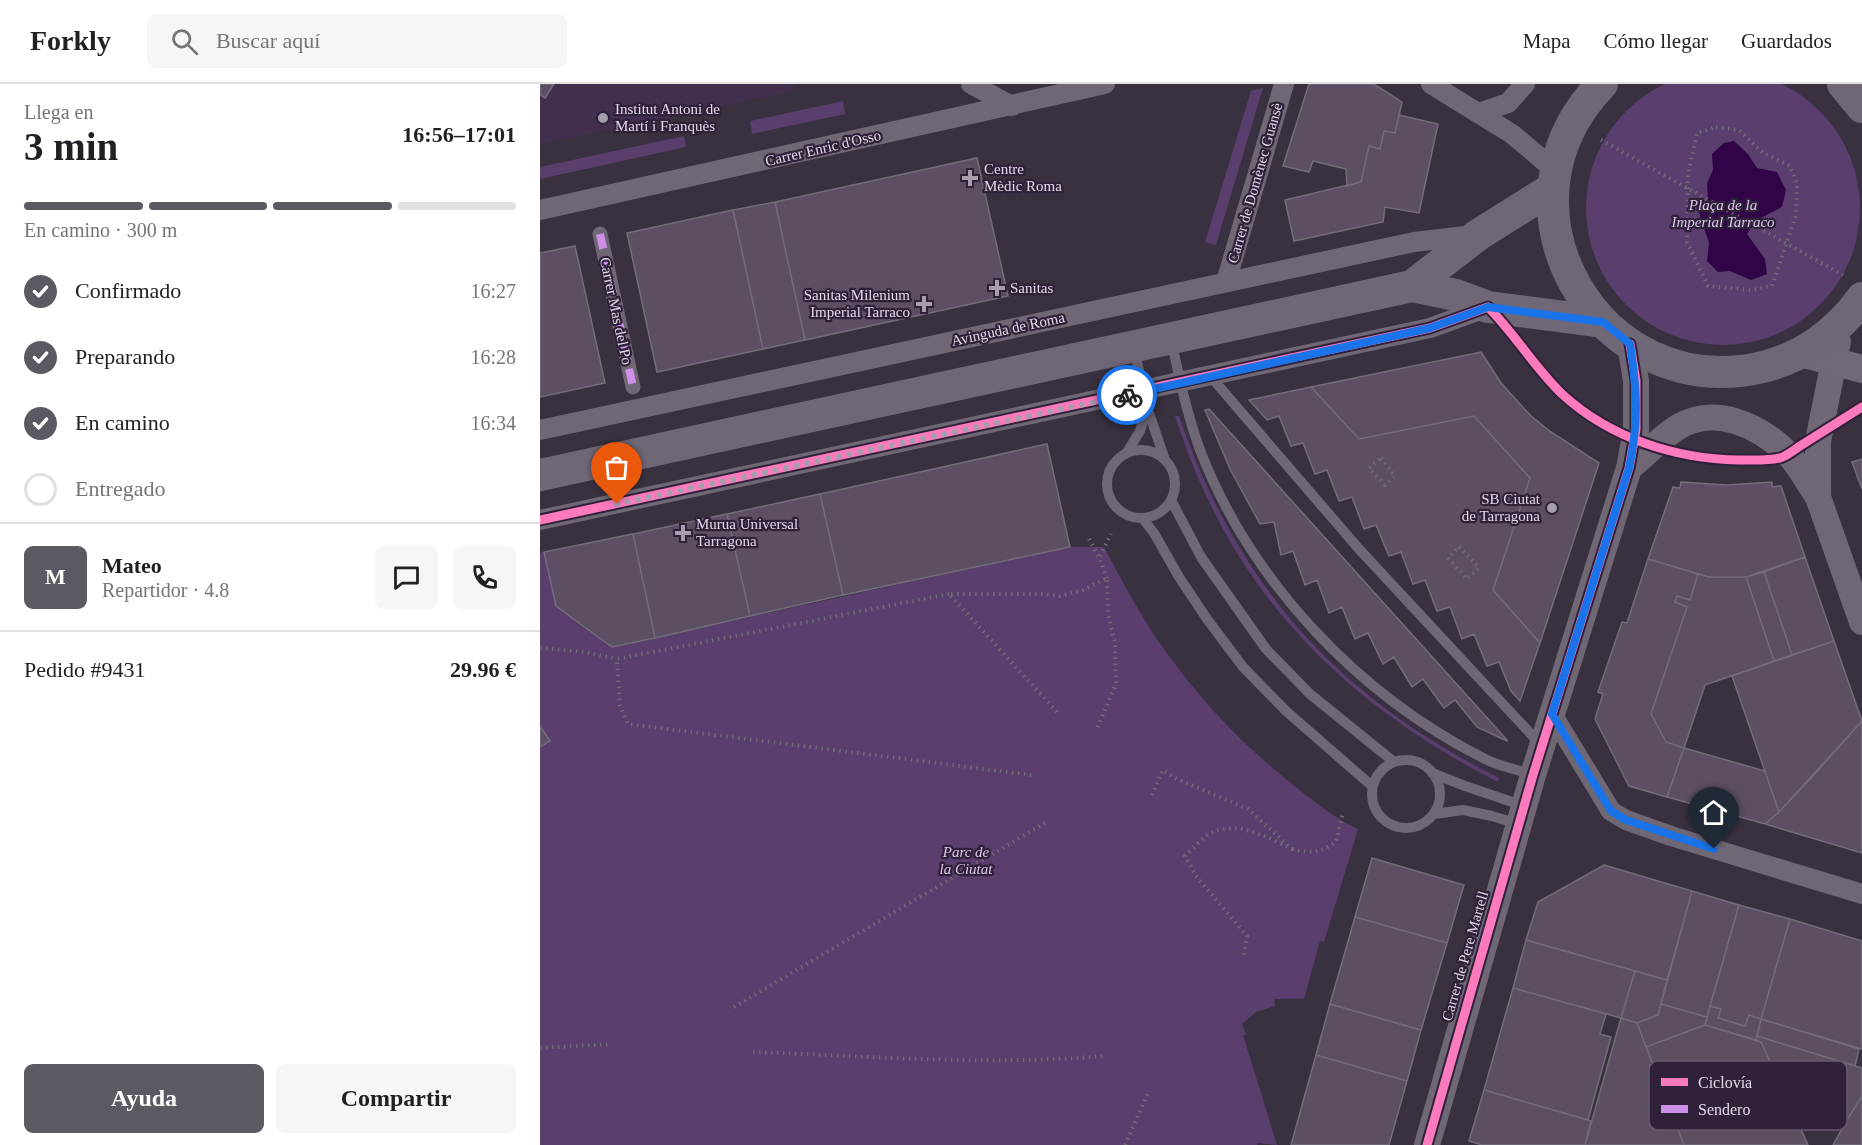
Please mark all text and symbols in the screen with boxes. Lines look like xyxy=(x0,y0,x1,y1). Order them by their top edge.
search box xyxy=(147,14,567,68)
text: Forkly xyxy=(30,25,111,56)
icon: search xyxy=(168,25,201,58)
text: Buscar aquí xyxy=(216,28,320,53)
text: Mapa xyxy=(1523,29,1571,53)
text: Cómo llegar xyxy=(1604,29,1708,53)
text: Guardados xyxy=(1741,29,1832,53)
text: Llega en xyxy=(24,101,93,123)
place label: Institut Antoni de Martí i Franquès xyxy=(615,101,720,134)
street label: Carrer de Domènec Guansè xyxy=(1224,101,1286,265)
marker: Institut Antoni de Martí i Franquès xyxy=(596,111,610,125)
text: 16:56–17:01 xyxy=(402,122,516,147)
text: 3 min xyxy=(24,125,118,168)
street label: Carrer Enric d'Osso xyxy=(763,127,883,169)
place label: Centre Mèdic Roma xyxy=(984,161,1062,194)
marker: Centre Mèdic Roma xyxy=(961,169,979,187)
park label: Plaça de la Imperial Tarraco xyxy=(1670,197,1775,230)
text: En camino · 300 m xyxy=(24,219,177,241)
street label: Carrer Mas del Po xyxy=(597,256,635,366)
icon: check xyxy=(24,275,57,308)
text: Confirmado xyxy=(75,278,181,303)
marker: Sanitas xyxy=(988,279,1006,297)
text: 16:27 xyxy=(470,280,516,302)
place label: Sanitas xyxy=(1010,280,1053,296)
place label: Sanitas Milenium Imperial Tarraco xyxy=(804,287,910,320)
marker: Sanitas Milenium Imperial Tarraco xyxy=(915,295,933,313)
street label: Avinguda de Roma xyxy=(950,309,1066,349)
icon: check xyxy=(24,341,57,374)
text: Preparando xyxy=(75,344,175,369)
text: 16:28 xyxy=(470,346,516,368)
courier xyxy=(1097,365,1157,425)
icon: bike xyxy=(1111,379,1144,412)
icon: check xyxy=(24,407,57,440)
text: En camino xyxy=(75,410,170,435)
text: 16:34 xyxy=(470,412,516,434)
pin xyxy=(591,442,642,504)
icon: bag xyxy=(600,451,633,484)
text: Entregado xyxy=(75,476,165,501)
place label: SB Ciutat de Tarragona xyxy=(1462,491,1541,524)
marker: SB Ciutat de Tarragona xyxy=(1545,501,1559,515)
place label: Murua Universal Tarragona xyxy=(696,516,798,549)
marker: Murua Universal Tarragona xyxy=(674,524,692,542)
button: chat xyxy=(375,546,438,609)
button: phone xyxy=(453,546,516,609)
text: Mateo xyxy=(102,553,162,578)
text: M xyxy=(45,564,66,589)
text: Repartidor · 4.8 xyxy=(102,579,229,601)
text: Pedido #9431 xyxy=(24,657,146,682)
text: 29.96 € xyxy=(450,657,516,682)
pin xyxy=(1688,787,1739,849)
icon: home xyxy=(1697,796,1730,829)
park label: Parc de la Ciutat xyxy=(940,844,993,877)
street label: Carrer de Pere Martell xyxy=(1439,889,1491,1023)
legend xyxy=(1649,1061,1847,1130)
button: Ayuda xyxy=(24,1064,264,1133)
button: Compartir xyxy=(276,1064,516,1133)
text: Ciclovía xyxy=(1698,1074,1752,1091)
text: Sendero xyxy=(1698,1101,1750,1118)

